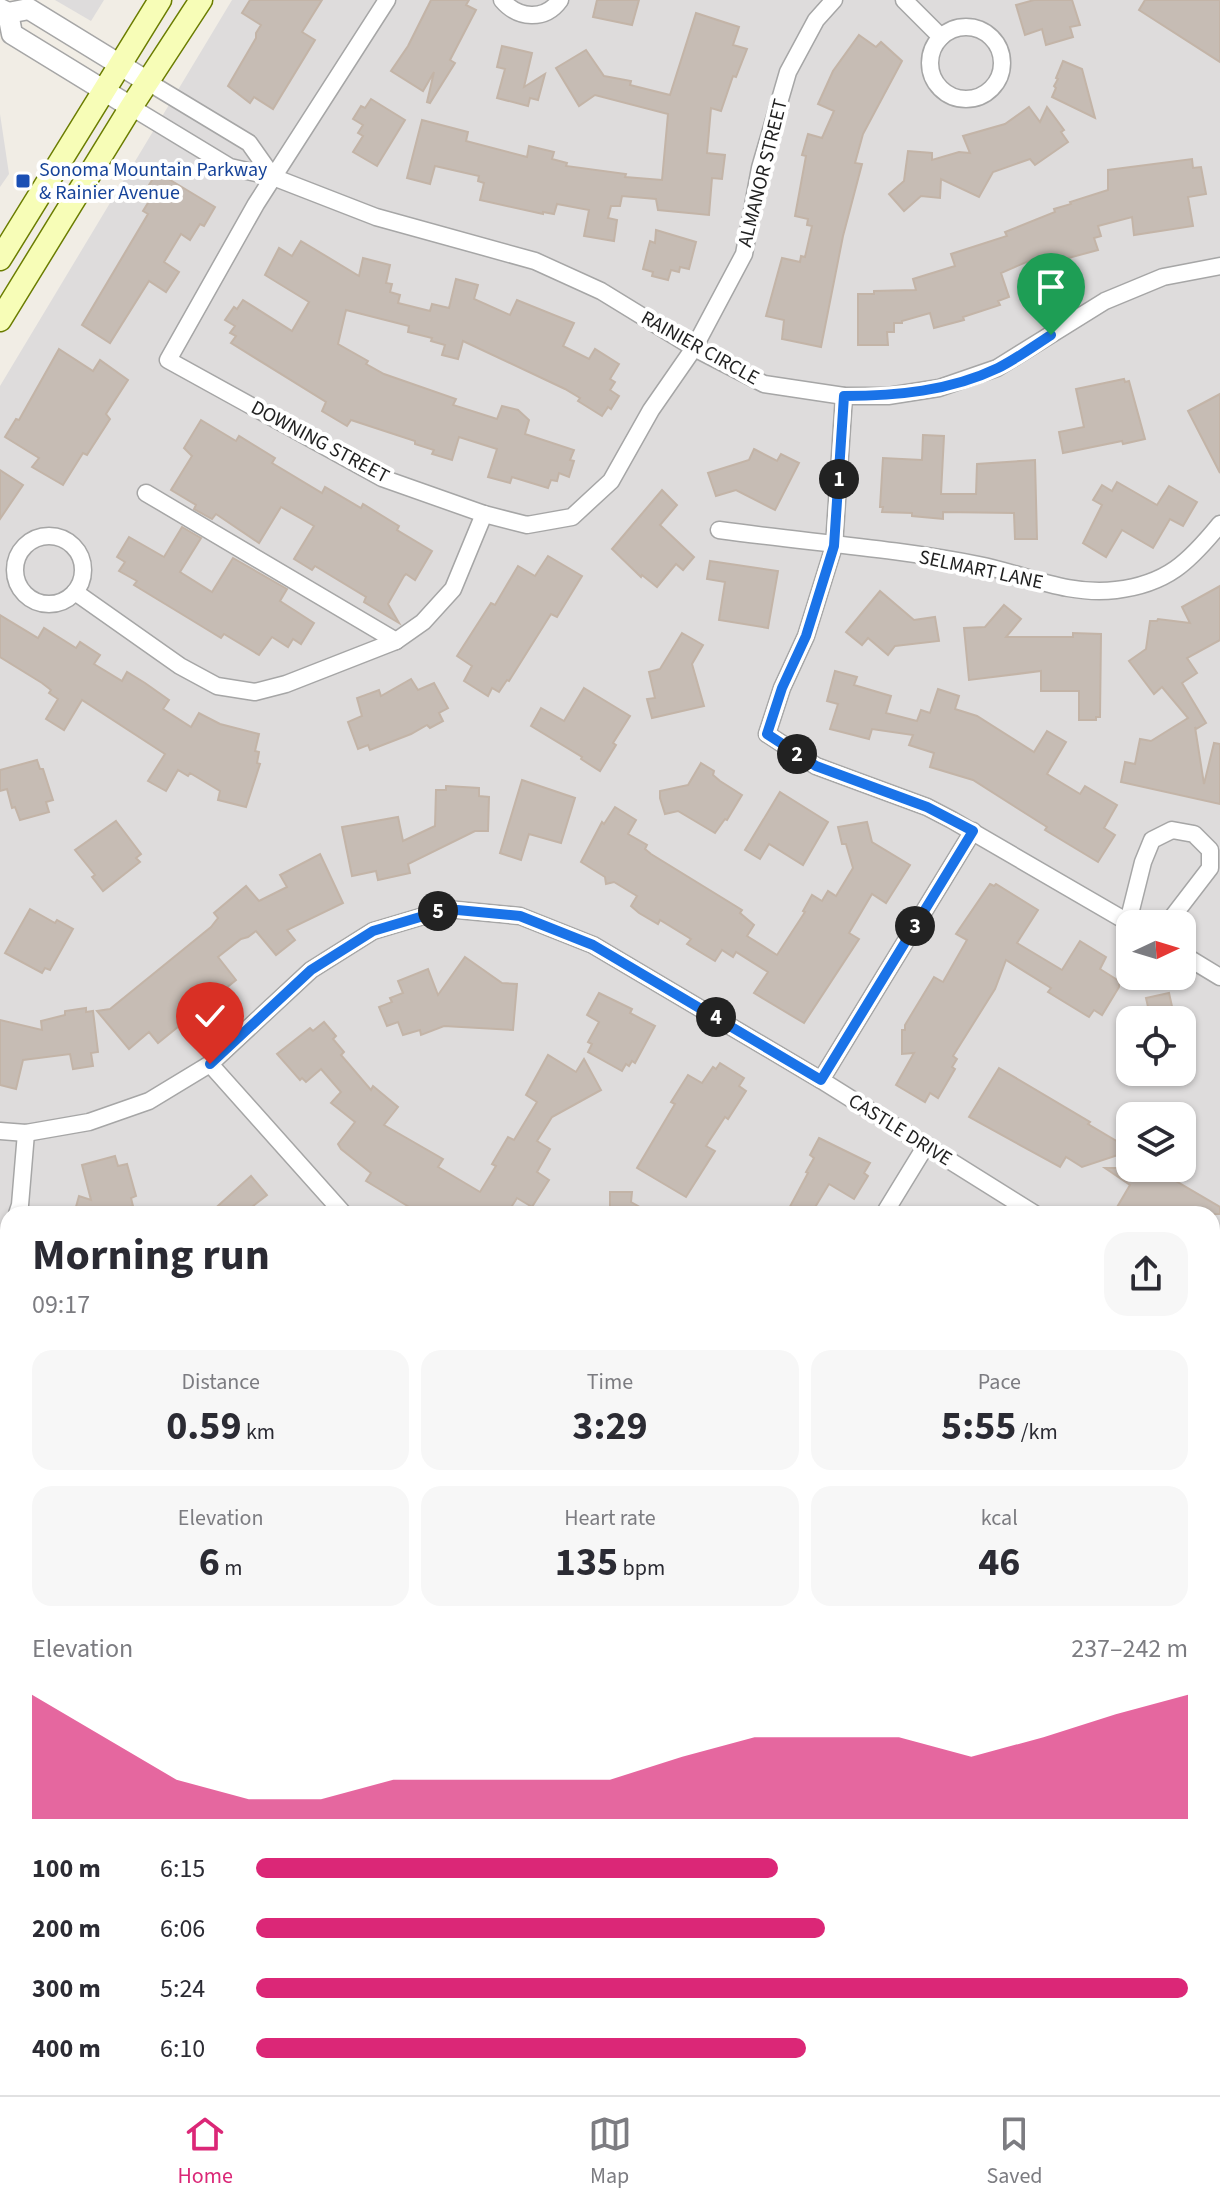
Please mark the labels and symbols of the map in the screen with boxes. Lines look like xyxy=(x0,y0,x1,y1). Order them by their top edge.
street label: ALMANOR STREET xyxy=(731,96,795,250)
place label: Sonoma Mountain Parkway & Rainier Avenue xyxy=(39,156,268,207)
marker: Sonoma Mountain Parkway & Rainier Avenue xyxy=(14,172,32,190)
pin xyxy=(1017,253,1085,335)
street label: RAINIER CIRCLE xyxy=(636,304,764,392)
street label: DOWNING STREET xyxy=(246,394,394,490)
pin: 1 xyxy=(819,459,859,499)
street label: SELMART LANE xyxy=(916,543,1046,597)
pin: 2 xyxy=(777,734,817,774)
pin: 5 xyxy=(418,891,458,931)
pin: 3 xyxy=(895,906,935,946)
north arrow xyxy=(1116,910,1196,990)
pin xyxy=(176,982,244,1064)
pin: 4 xyxy=(696,997,736,1037)
street label: CASTLE DRIVE xyxy=(843,1087,957,1173)

